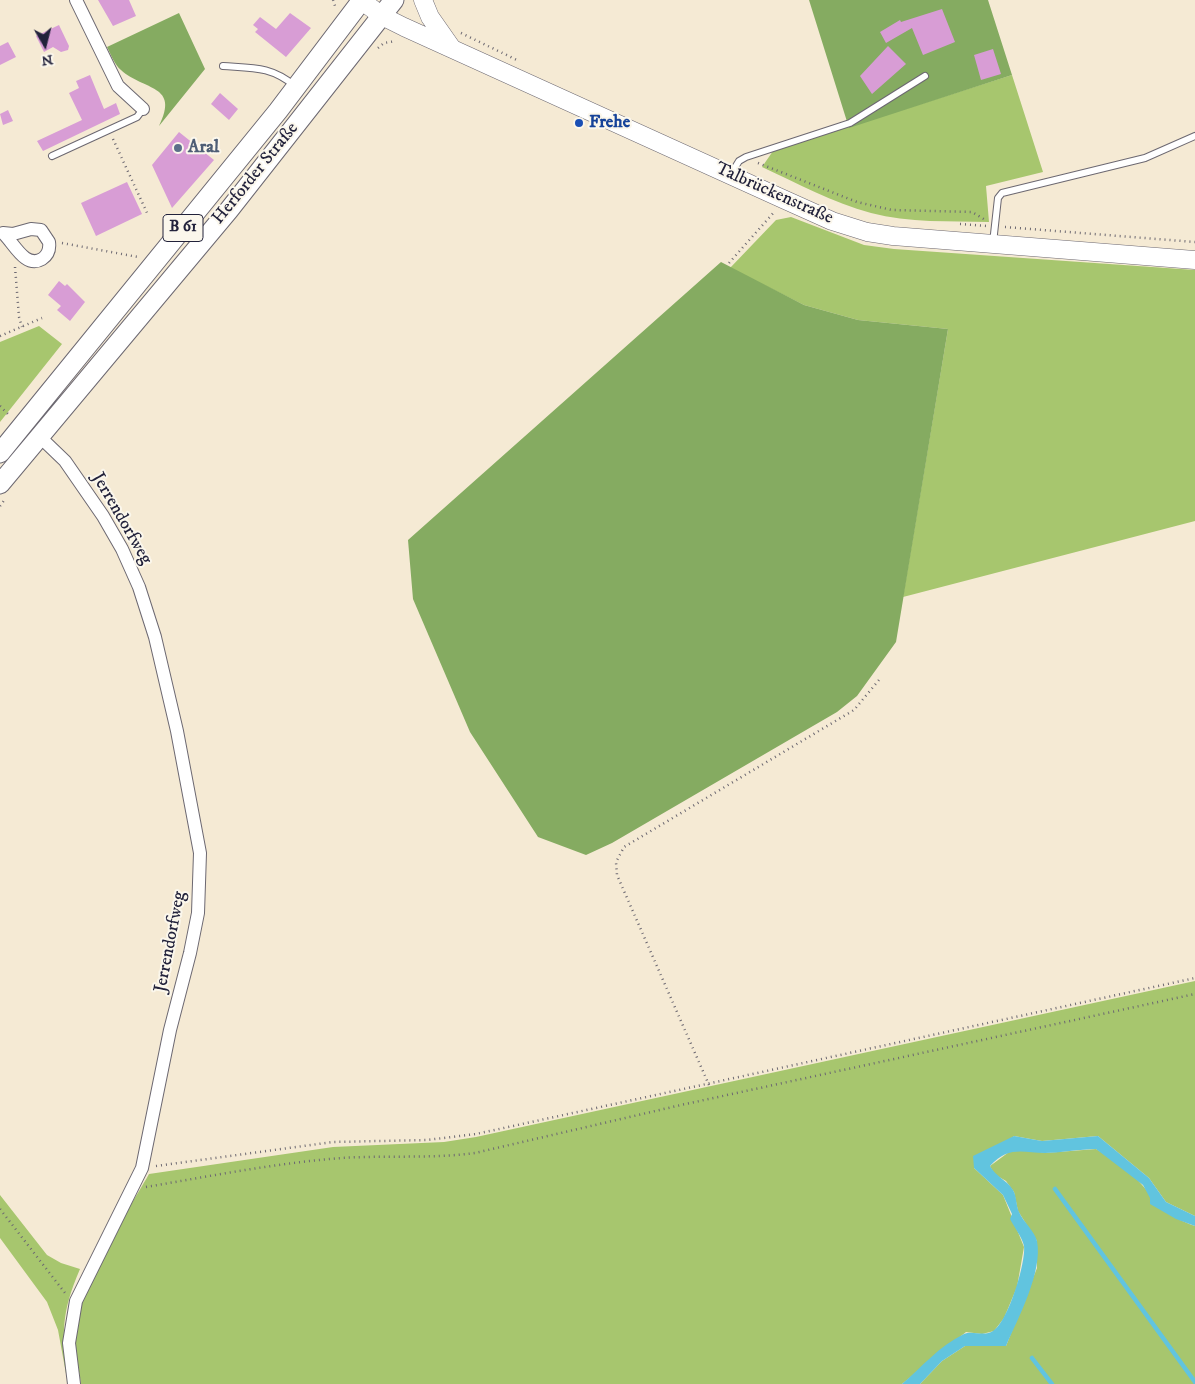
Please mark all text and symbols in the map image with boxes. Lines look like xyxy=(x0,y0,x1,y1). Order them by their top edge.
north arrow xyxy=(20,20,70,70)
text: N xyxy=(40,50,54,70)
place label: Frehe xyxy=(589,112,630,134)
marker: Frehe xyxy=(573,117,585,129)
street label: Herforder Straße xyxy=(208,119,304,229)
place label: Aral xyxy=(188,137,219,159)
marker: Aral xyxy=(172,142,184,154)
street label: Talbrückenstraße xyxy=(712,158,836,230)
road number: B 61 xyxy=(163,214,203,242)
street label: Jerrendorfweg xyxy=(86,469,156,569)
street label: Jerrendorfweg xyxy=(151,890,191,994)

